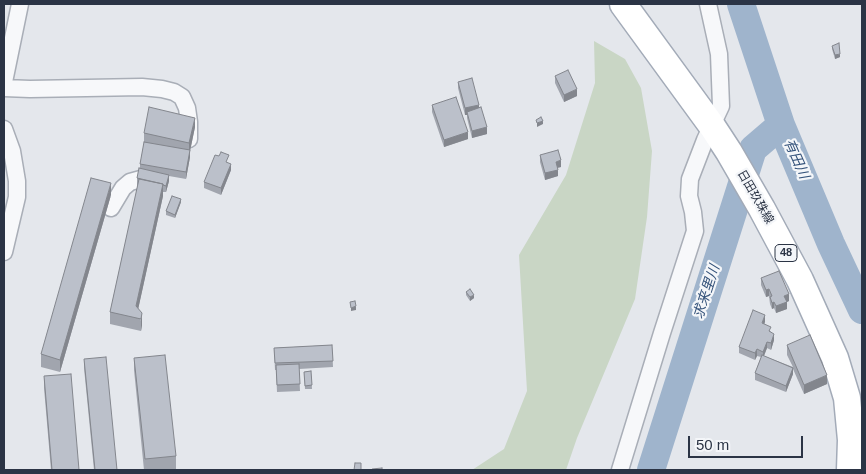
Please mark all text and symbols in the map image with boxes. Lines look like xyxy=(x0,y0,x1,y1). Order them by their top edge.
water label: 有田川 xyxy=(780,136,812,182)
street label: 日田玖珠線 xyxy=(734,167,776,227)
road number: 48 xyxy=(775,244,797,262)
water label: 求来里川 xyxy=(690,263,724,321)
scale bar xyxy=(691,426,806,458)
text: 50 m xyxy=(696,436,729,453)

